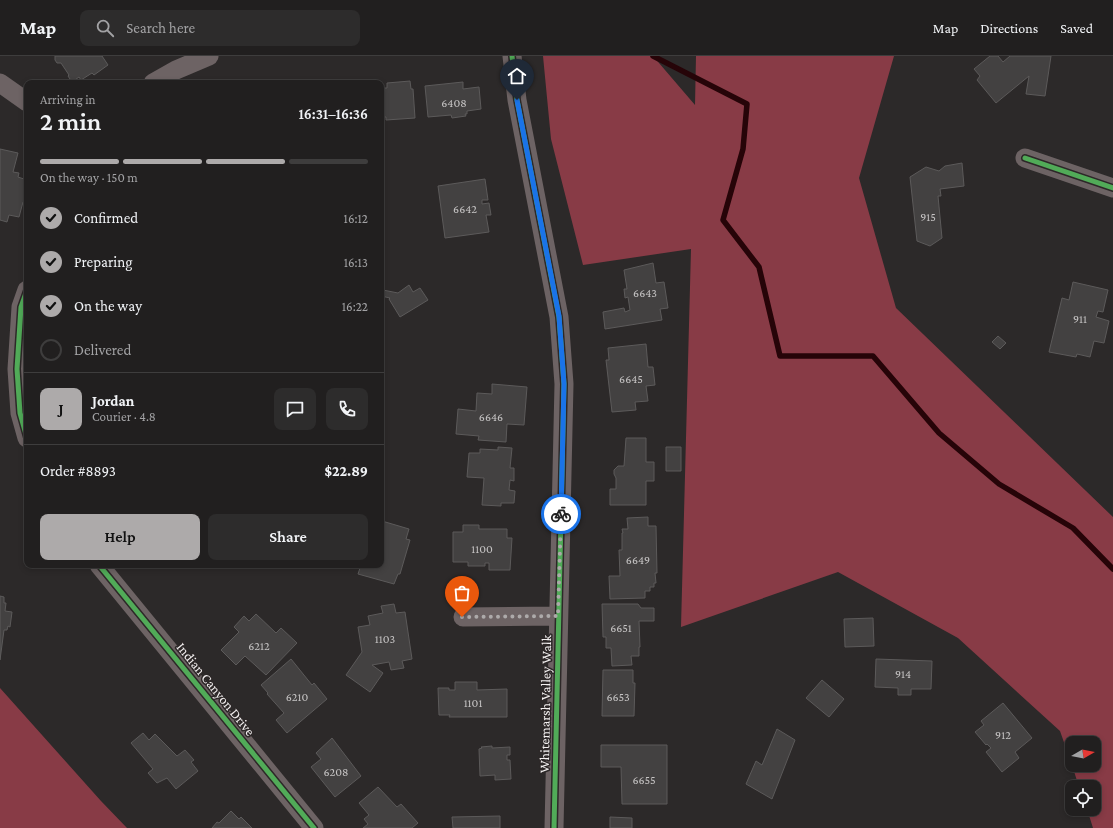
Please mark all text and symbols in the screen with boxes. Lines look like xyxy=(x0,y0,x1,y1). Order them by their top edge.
search box xyxy=(80,10,360,46)
text: Map xyxy=(20,17,56,38)
icon: search xyxy=(94,17,116,39)
text: Search here xyxy=(126,20,195,36)
text: Map xyxy=(933,20,958,36)
text: Directions xyxy=(980,20,1038,36)
text: Saved xyxy=(1060,20,1093,36)
pin xyxy=(500,59,534,100)
icon: home xyxy=(506,65,528,87)
text: Arriving in xyxy=(40,92,96,107)
house number: 6408 xyxy=(441,96,467,110)
text: 16:31–16:36 xyxy=(298,106,368,122)
text: 2 min xyxy=(40,107,101,136)
text: On the way · 150 m xyxy=(40,170,138,185)
house number: 6642 xyxy=(453,202,477,216)
icon: check xyxy=(40,207,62,229)
text: Confirmed xyxy=(74,210,138,226)
house number: 915 xyxy=(920,210,936,224)
text: 16:12 xyxy=(344,211,368,226)
icon: check xyxy=(40,251,62,273)
text: Preparing xyxy=(74,254,133,270)
text: 16:13 xyxy=(344,255,368,270)
house number: 6643 xyxy=(633,286,657,300)
icon: check xyxy=(40,295,62,317)
text: On the way xyxy=(74,298,142,314)
text: 16:22 xyxy=(342,299,368,314)
house number: 911 xyxy=(1073,312,1087,326)
text: Delivered xyxy=(74,342,131,358)
house number: 6645 xyxy=(619,372,643,386)
button: chat xyxy=(274,388,316,430)
button: phone xyxy=(326,388,368,430)
text: Jordan xyxy=(92,393,134,409)
text: J xyxy=(58,401,64,417)
text: Courier · 4.8 xyxy=(92,409,156,424)
house number: 6646 xyxy=(479,410,503,424)
text: Order #8893 xyxy=(40,463,116,479)
text: $22.89 xyxy=(324,463,368,479)
courier xyxy=(541,494,581,534)
icon: bike xyxy=(550,503,572,525)
button: Help xyxy=(40,514,200,560)
button: Share xyxy=(208,514,368,560)
house number: 1100 xyxy=(471,542,493,556)
house number: 6649 xyxy=(626,553,650,567)
pin xyxy=(445,576,479,617)
icon: bag xyxy=(451,582,473,604)
house number: 6651 xyxy=(610,621,632,635)
house number: 1103 xyxy=(375,632,395,646)
street label: Whitemarsh Valley Walk xyxy=(536,634,554,773)
street label: Indian Canyon Drive xyxy=(173,639,259,739)
house number: 6212 xyxy=(248,639,270,653)
house number: 914 xyxy=(895,667,911,681)
house number: 6210 xyxy=(286,690,308,704)
house number: 6653 xyxy=(606,690,630,704)
house number: 1101 xyxy=(464,696,482,710)
house number: 912 xyxy=(995,728,1011,742)
north arrow xyxy=(1065,736,1101,772)
map controls xyxy=(1065,736,1101,816)
house number: 6208 xyxy=(324,765,348,779)
house number: 6655 xyxy=(632,773,656,787)
button: locate xyxy=(1065,780,1101,816)

